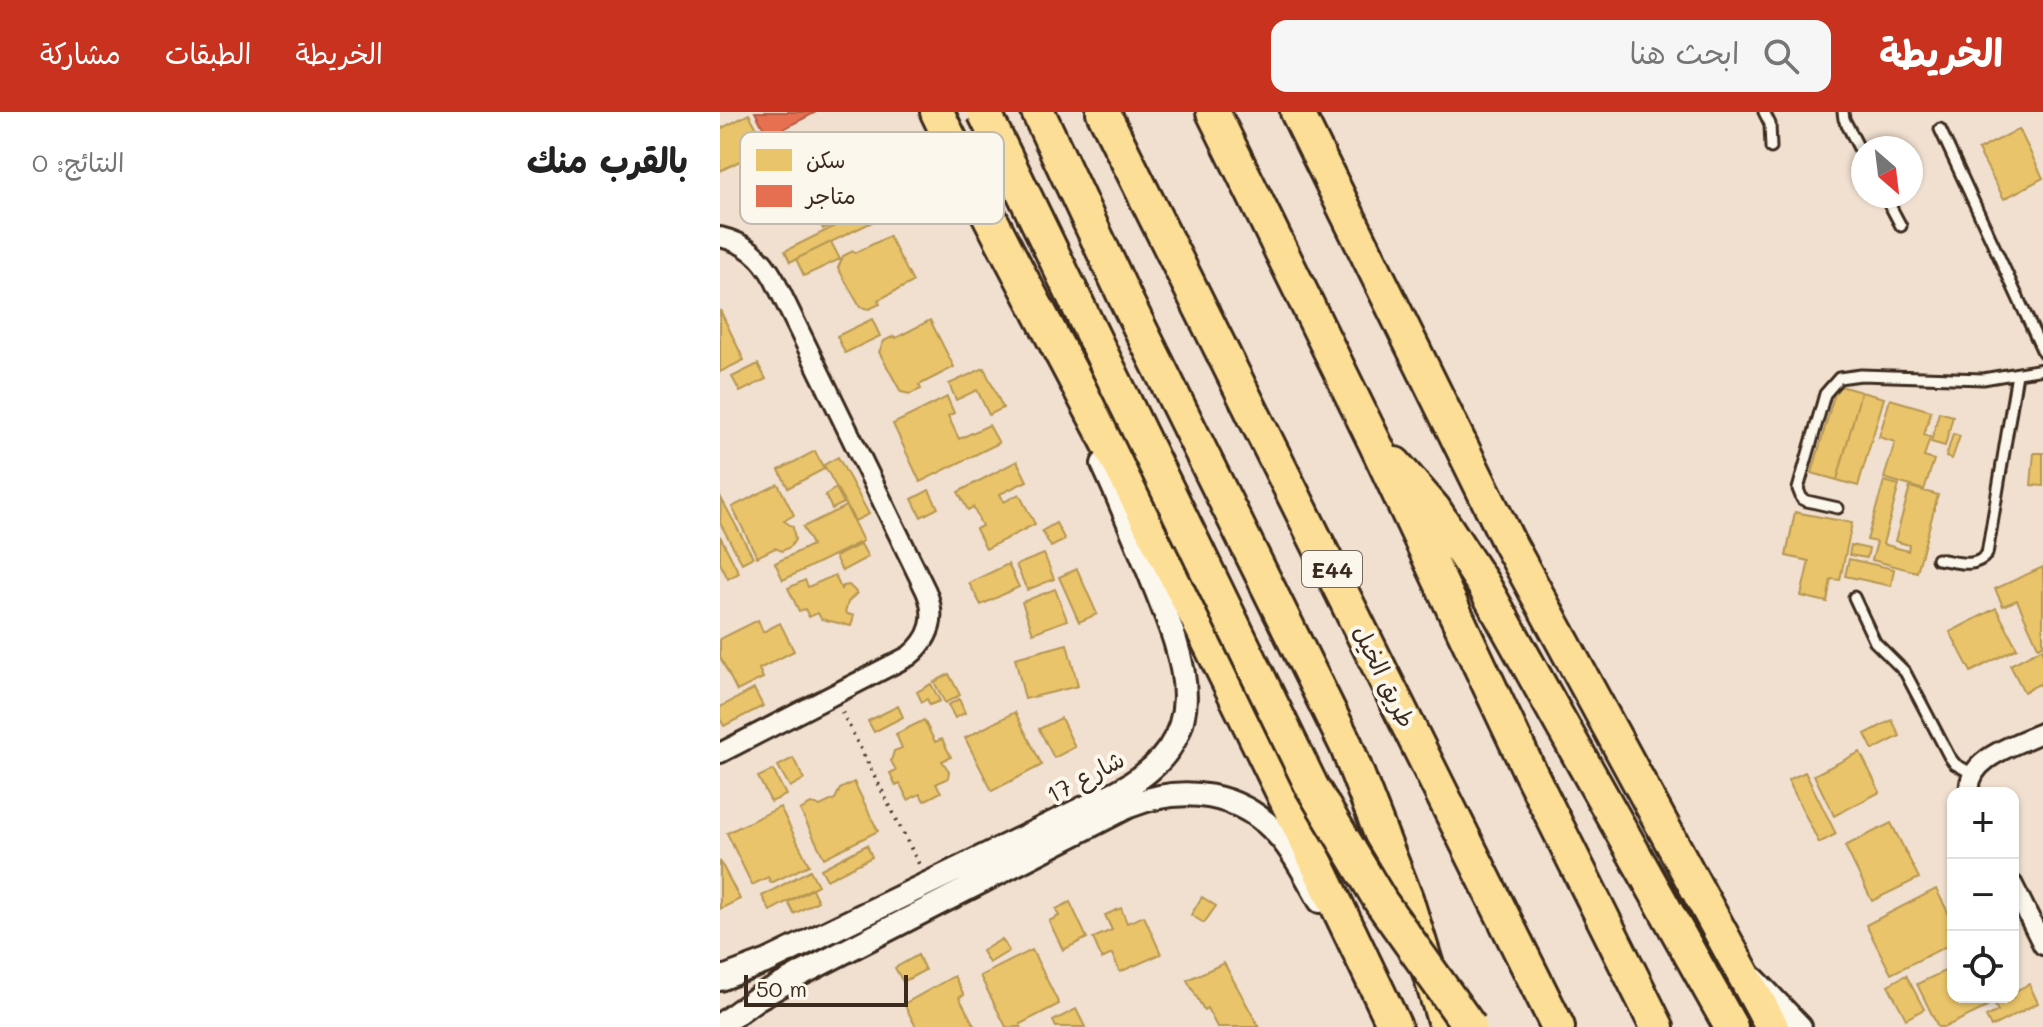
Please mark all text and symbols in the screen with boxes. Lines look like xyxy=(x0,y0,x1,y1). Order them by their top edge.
search box xyxy=(1271,20,1831,92)
text: الخريطة xyxy=(1879,27,2003,77)
text: ابحث هنا xyxy=(1629,32,1739,72)
icon: search xyxy=(1759,34,1803,78)
text: مشاركة xyxy=(40,35,121,71)
text: الطبقات xyxy=(165,35,251,71)
text: الخريطة xyxy=(295,35,383,71)
legend xyxy=(740,132,1004,224)
north arrow xyxy=(1851,136,1923,208)
text: بالقرب منك xyxy=(527,137,688,182)
text: النتائج: 0 xyxy=(32,145,124,179)
text: سكن xyxy=(806,145,846,174)
text: متاجر xyxy=(804,181,856,210)
road number: E44 xyxy=(1302,551,1362,587)
street label: طريق الخيل xyxy=(1347,620,1423,732)
street label: 17 شارع xyxy=(1041,743,1131,812)
map controls xyxy=(1947,787,2019,1003)
button: + xyxy=(1947,787,2019,859)
button: − xyxy=(1947,859,2019,931)
button: locate xyxy=(1947,931,2019,1003)
scale bar xyxy=(744,971,908,1007)
text: 50 m xyxy=(756,974,807,1003)

